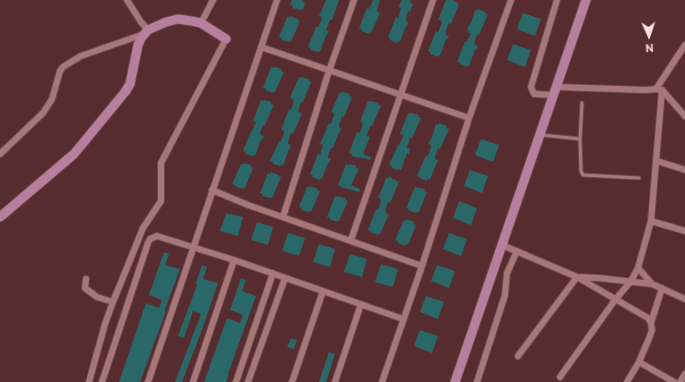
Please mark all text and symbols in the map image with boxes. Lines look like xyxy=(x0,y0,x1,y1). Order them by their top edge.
north arrow xyxy=(629,16,669,56)
text: N xyxy=(645,42,654,54)

